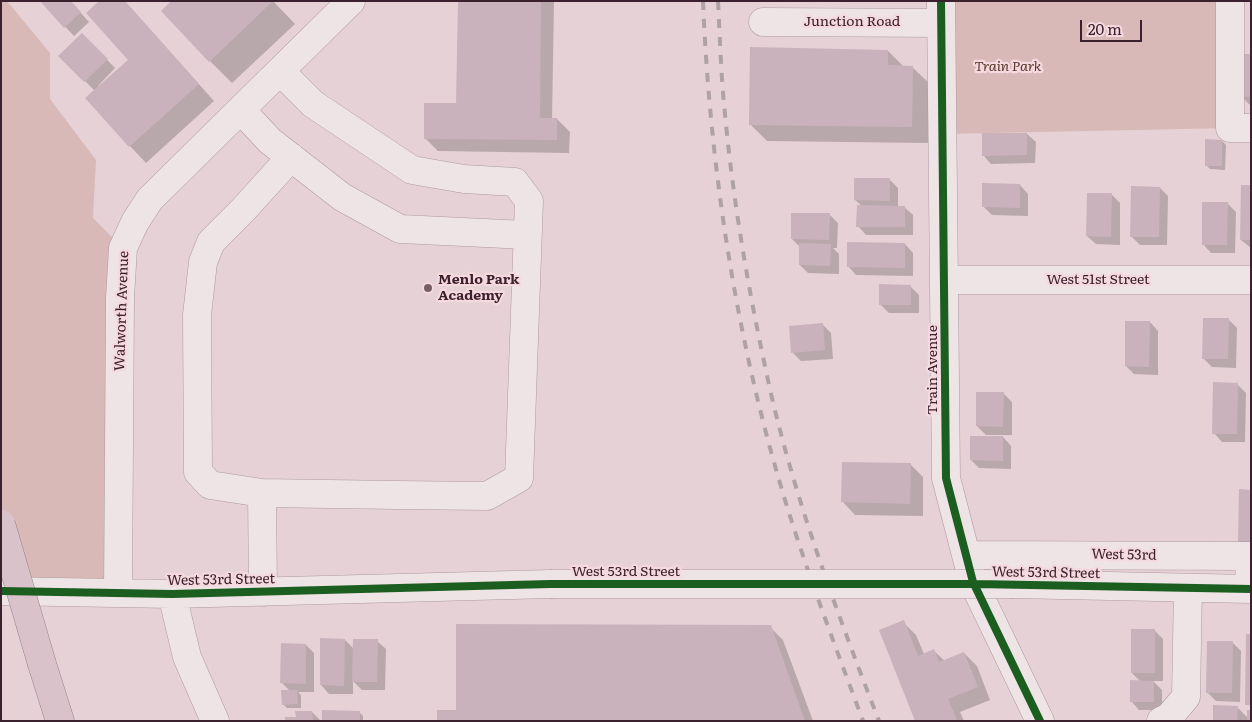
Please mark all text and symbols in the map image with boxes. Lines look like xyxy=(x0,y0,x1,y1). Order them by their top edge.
scale bar xyxy=(1082,10,1144,42)
street label: Junction Road xyxy=(804,14,900,30)
text: 20 m xyxy=(1088,17,1122,40)
park label: Train Park xyxy=(974,59,1042,75)
street label: Walworth Avenue xyxy=(112,250,132,372)
place label: Menlo Park Academy xyxy=(438,272,520,304)
street label: West 51st Street xyxy=(1046,272,1150,288)
marker: Menlo Park Academy xyxy=(422,282,434,294)
street label: Train Avenue xyxy=(925,325,941,415)
street label: West 53rd xyxy=(1091,546,1157,564)
street label: West 53rd Street xyxy=(572,564,680,580)
street label: West 53rd Street xyxy=(992,564,1100,582)
street label: West 53rd Street xyxy=(167,571,275,589)

